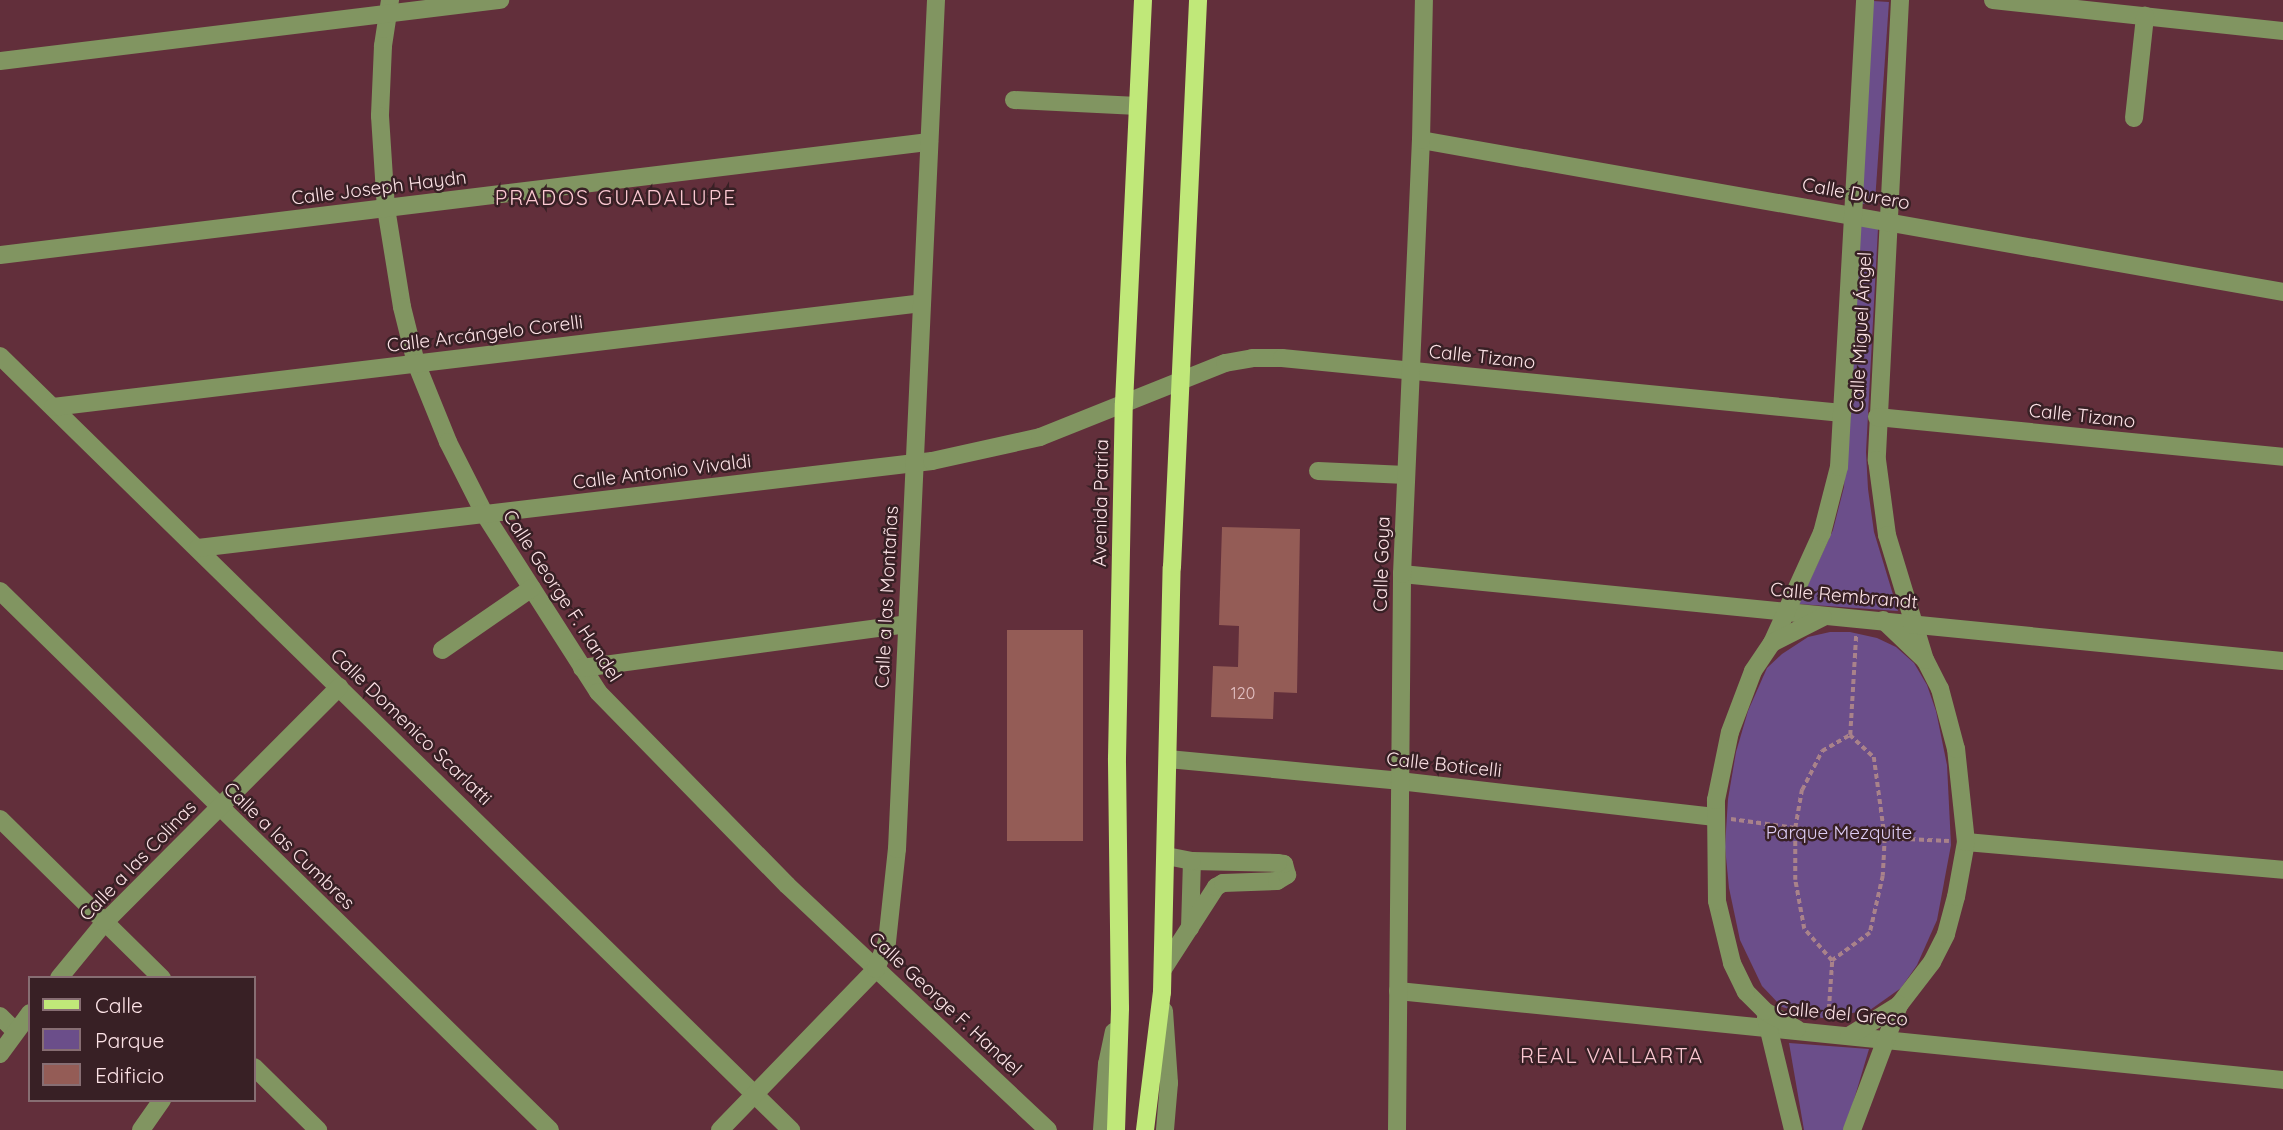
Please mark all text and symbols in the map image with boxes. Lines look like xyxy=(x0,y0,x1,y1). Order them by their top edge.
street label: Calle Joseph Haydn xyxy=(290,166,468,210)
street label: Calle Durero xyxy=(1800,173,1912,215)
district label: PRADOS GUADALUPE xyxy=(497,184,735,210)
street label: Calle Miguel Ángel xyxy=(1845,251,1877,413)
street label: Calle Arcángelo Corelli xyxy=(386,311,584,357)
street label: Calle Tizano xyxy=(1428,340,1536,374)
street label: Calle Tizano xyxy=(2028,399,2136,433)
street label: Avenida Patria xyxy=(1088,439,1114,567)
street label: Calle Antonio Vivaldi xyxy=(572,450,752,494)
street label: Calle a las Montañas xyxy=(871,505,903,689)
street label: Calle George F. Handel xyxy=(498,506,626,686)
street label: Calle Goya xyxy=(1369,516,1395,612)
street label: Calle Rembrandt xyxy=(1769,578,1919,614)
street label: Calle Domenico Scarlatti xyxy=(326,644,496,810)
house number: 120 xyxy=(1231,683,1255,703)
street label: Calle Boticelli xyxy=(1385,748,1503,782)
street label: Calle a las Cumbres xyxy=(219,777,359,915)
street label: Calle a las Colinas xyxy=(75,796,201,926)
park label: Parque Mezquite xyxy=(1766,822,1912,844)
street label: Calle George F. Handel xyxy=(864,927,1026,1081)
legend xyxy=(28,976,256,1102)
text: Calle xyxy=(95,992,143,1018)
street label: Calle del Greco xyxy=(1775,997,1909,1031)
text: Parque xyxy=(95,1027,164,1053)
district label: REAL VALLARTA xyxy=(1522,1042,1702,1068)
text: Edificio xyxy=(95,1062,164,1088)

